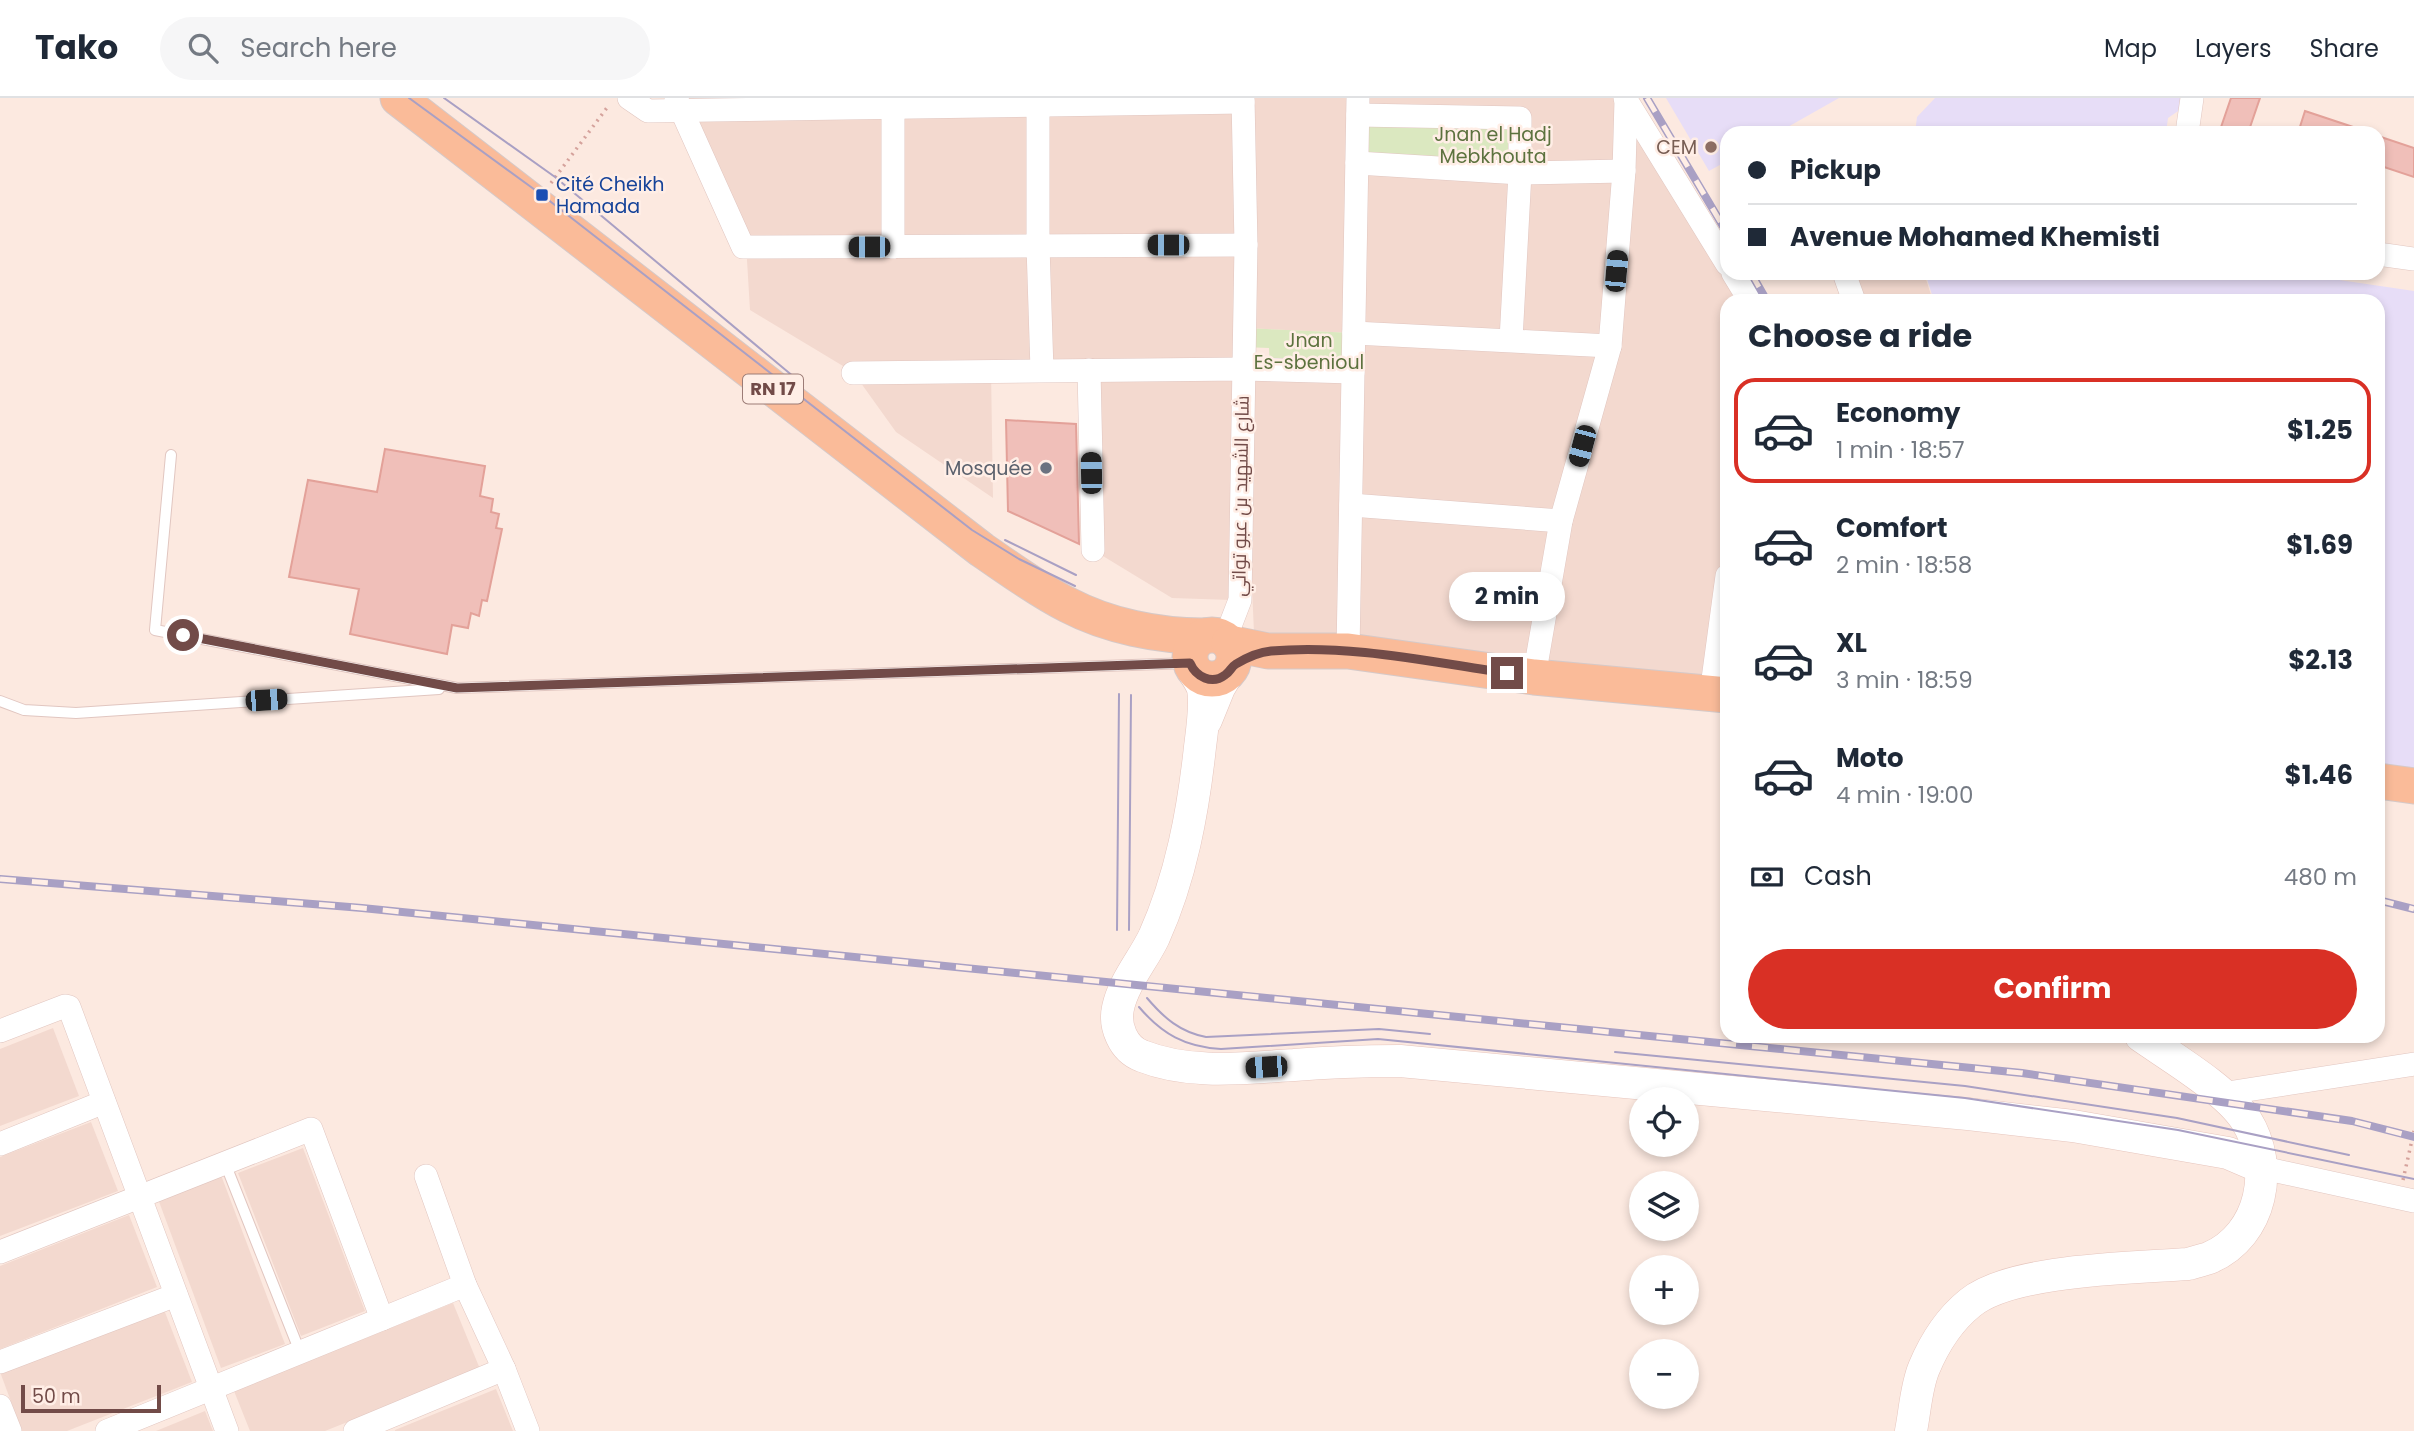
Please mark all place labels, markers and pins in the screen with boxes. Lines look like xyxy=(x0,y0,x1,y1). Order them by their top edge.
place label: CEM xyxy=(1656,134,1697,161)
marker: CEM xyxy=(1703,139,1719,155)
place label: Cité Cheikh Hamada xyxy=(556,171,664,220)
marker: Cité Cheikh Hamada xyxy=(534,187,550,203)
place label: Mosquée xyxy=(945,455,1032,482)
marker: Mosquée xyxy=(1038,460,1054,476)

